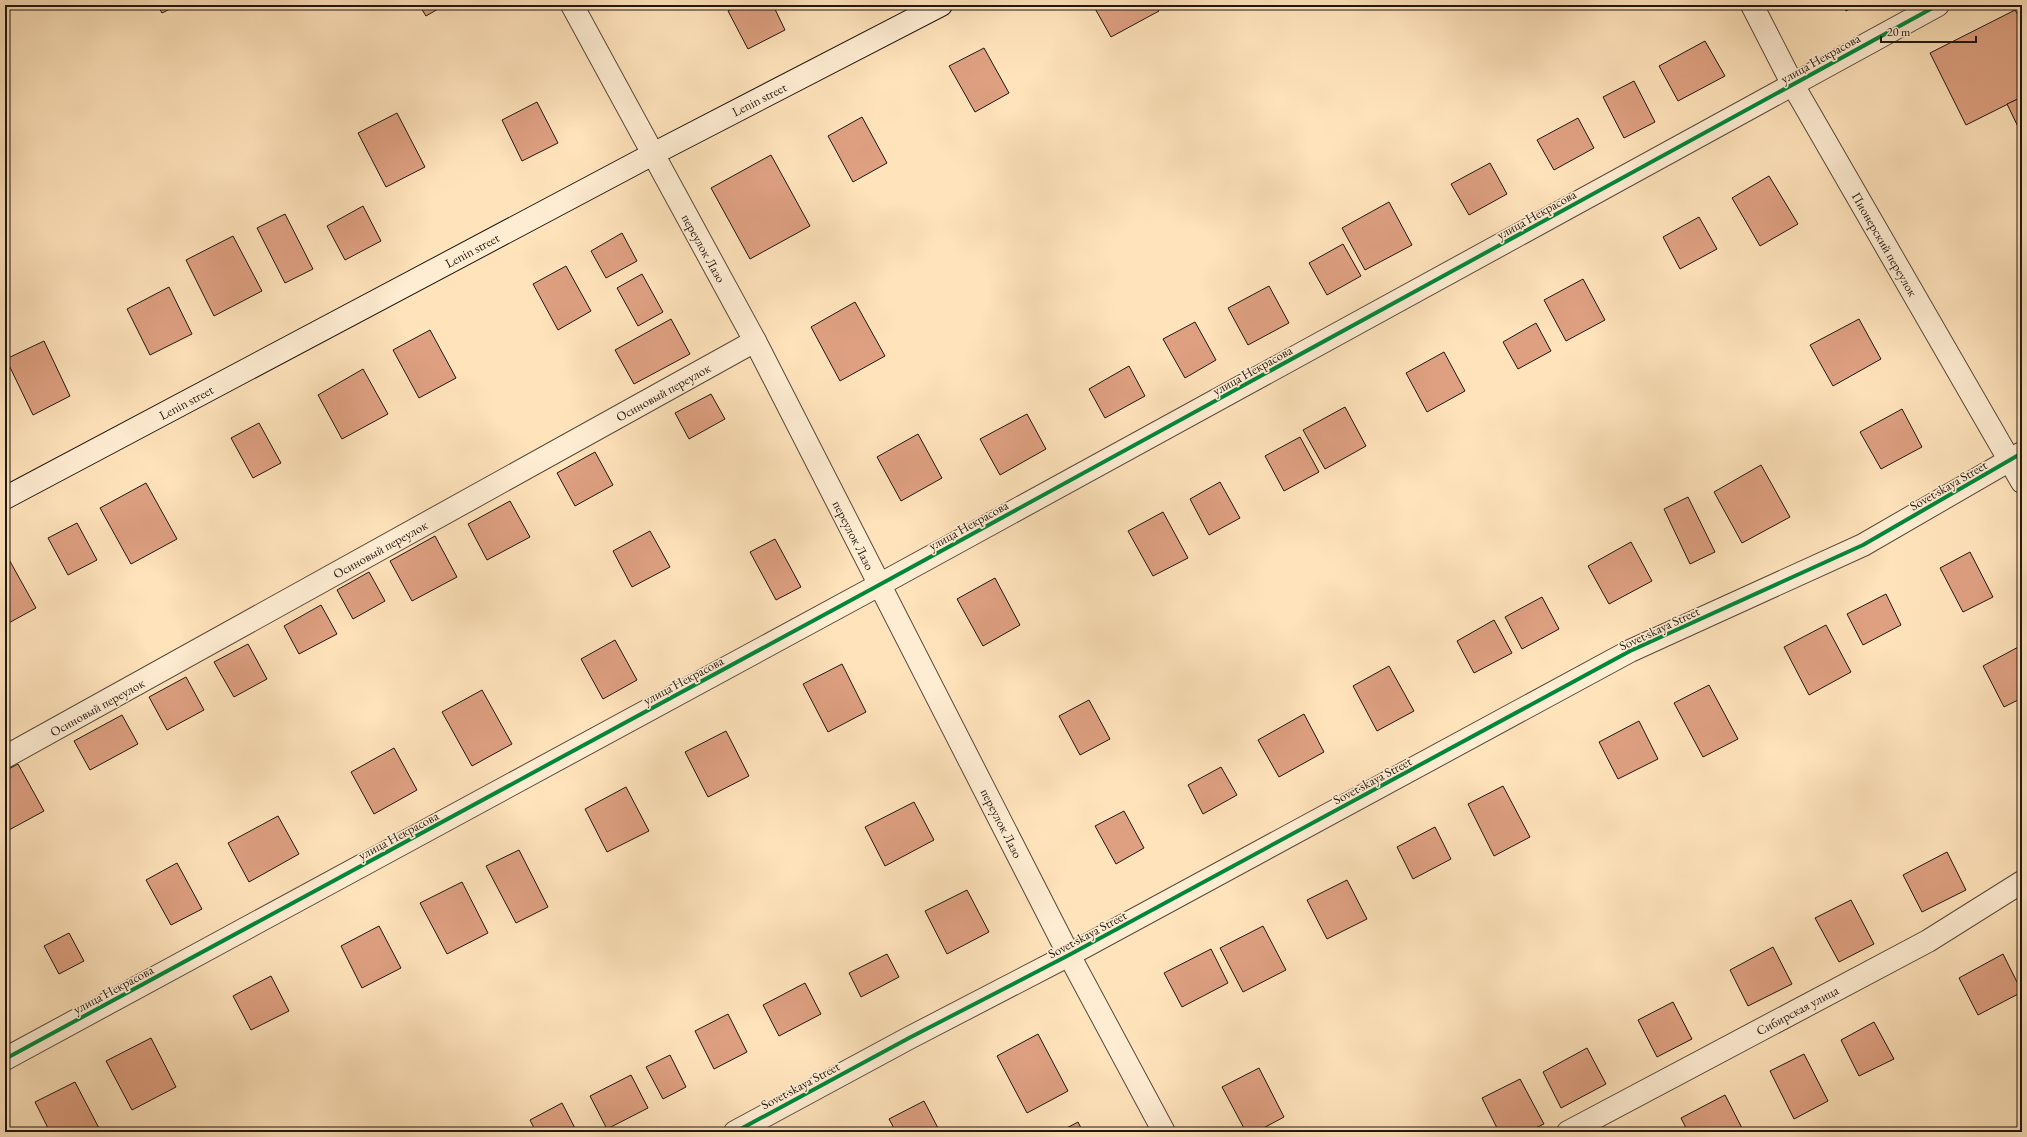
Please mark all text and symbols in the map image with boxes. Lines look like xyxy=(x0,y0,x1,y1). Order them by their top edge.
scale bar xyxy=(1881,18,1976,44)
text: 20 m xyxy=(1887,24,1911,40)
street label: улица Некрасова xyxy=(1777,29,1864,87)
street label: Lenin street xyxy=(729,79,789,120)
street label: улица Некрасова xyxy=(1493,185,1580,243)
street label: Пионерский переулок xyxy=(1848,189,1922,300)
street label: переулок Лазо xyxy=(678,211,729,286)
street label: Lenin street xyxy=(442,229,502,272)
street label: улица Некрасова xyxy=(1209,341,1296,399)
street label: Осиновый переулок xyxy=(613,359,714,425)
street label: Lenin street xyxy=(156,381,216,424)
street label: Sovet·skaya Street xyxy=(1906,456,1990,514)
street label: улица Некрасова xyxy=(925,496,1012,554)
street label: переулок Лазо xyxy=(829,498,878,573)
street label: Осиновый переулок xyxy=(330,516,431,582)
street label: Sovet·skaya Street xyxy=(1616,602,1702,654)
street label: улица Некрасова xyxy=(640,652,727,709)
street label: Осиновый переулок xyxy=(47,674,148,740)
street label: Sovet·skaya Street xyxy=(1330,753,1414,808)
street label: переулок Лазо xyxy=(977,786,1026,861)
street label: улица Некрасова xyxy=(355,807,442,864)
street label: Sovet·skaya Street xyxy=(1045,907,1129,962)
street label: улица Некрасова xyxy=(70,961,157,1018)
street label: Сибирская улица xyxy=(1753,981,1842,1039)
street label: Sovet·skaya Street xyxy=(758,1058,842,1113)

